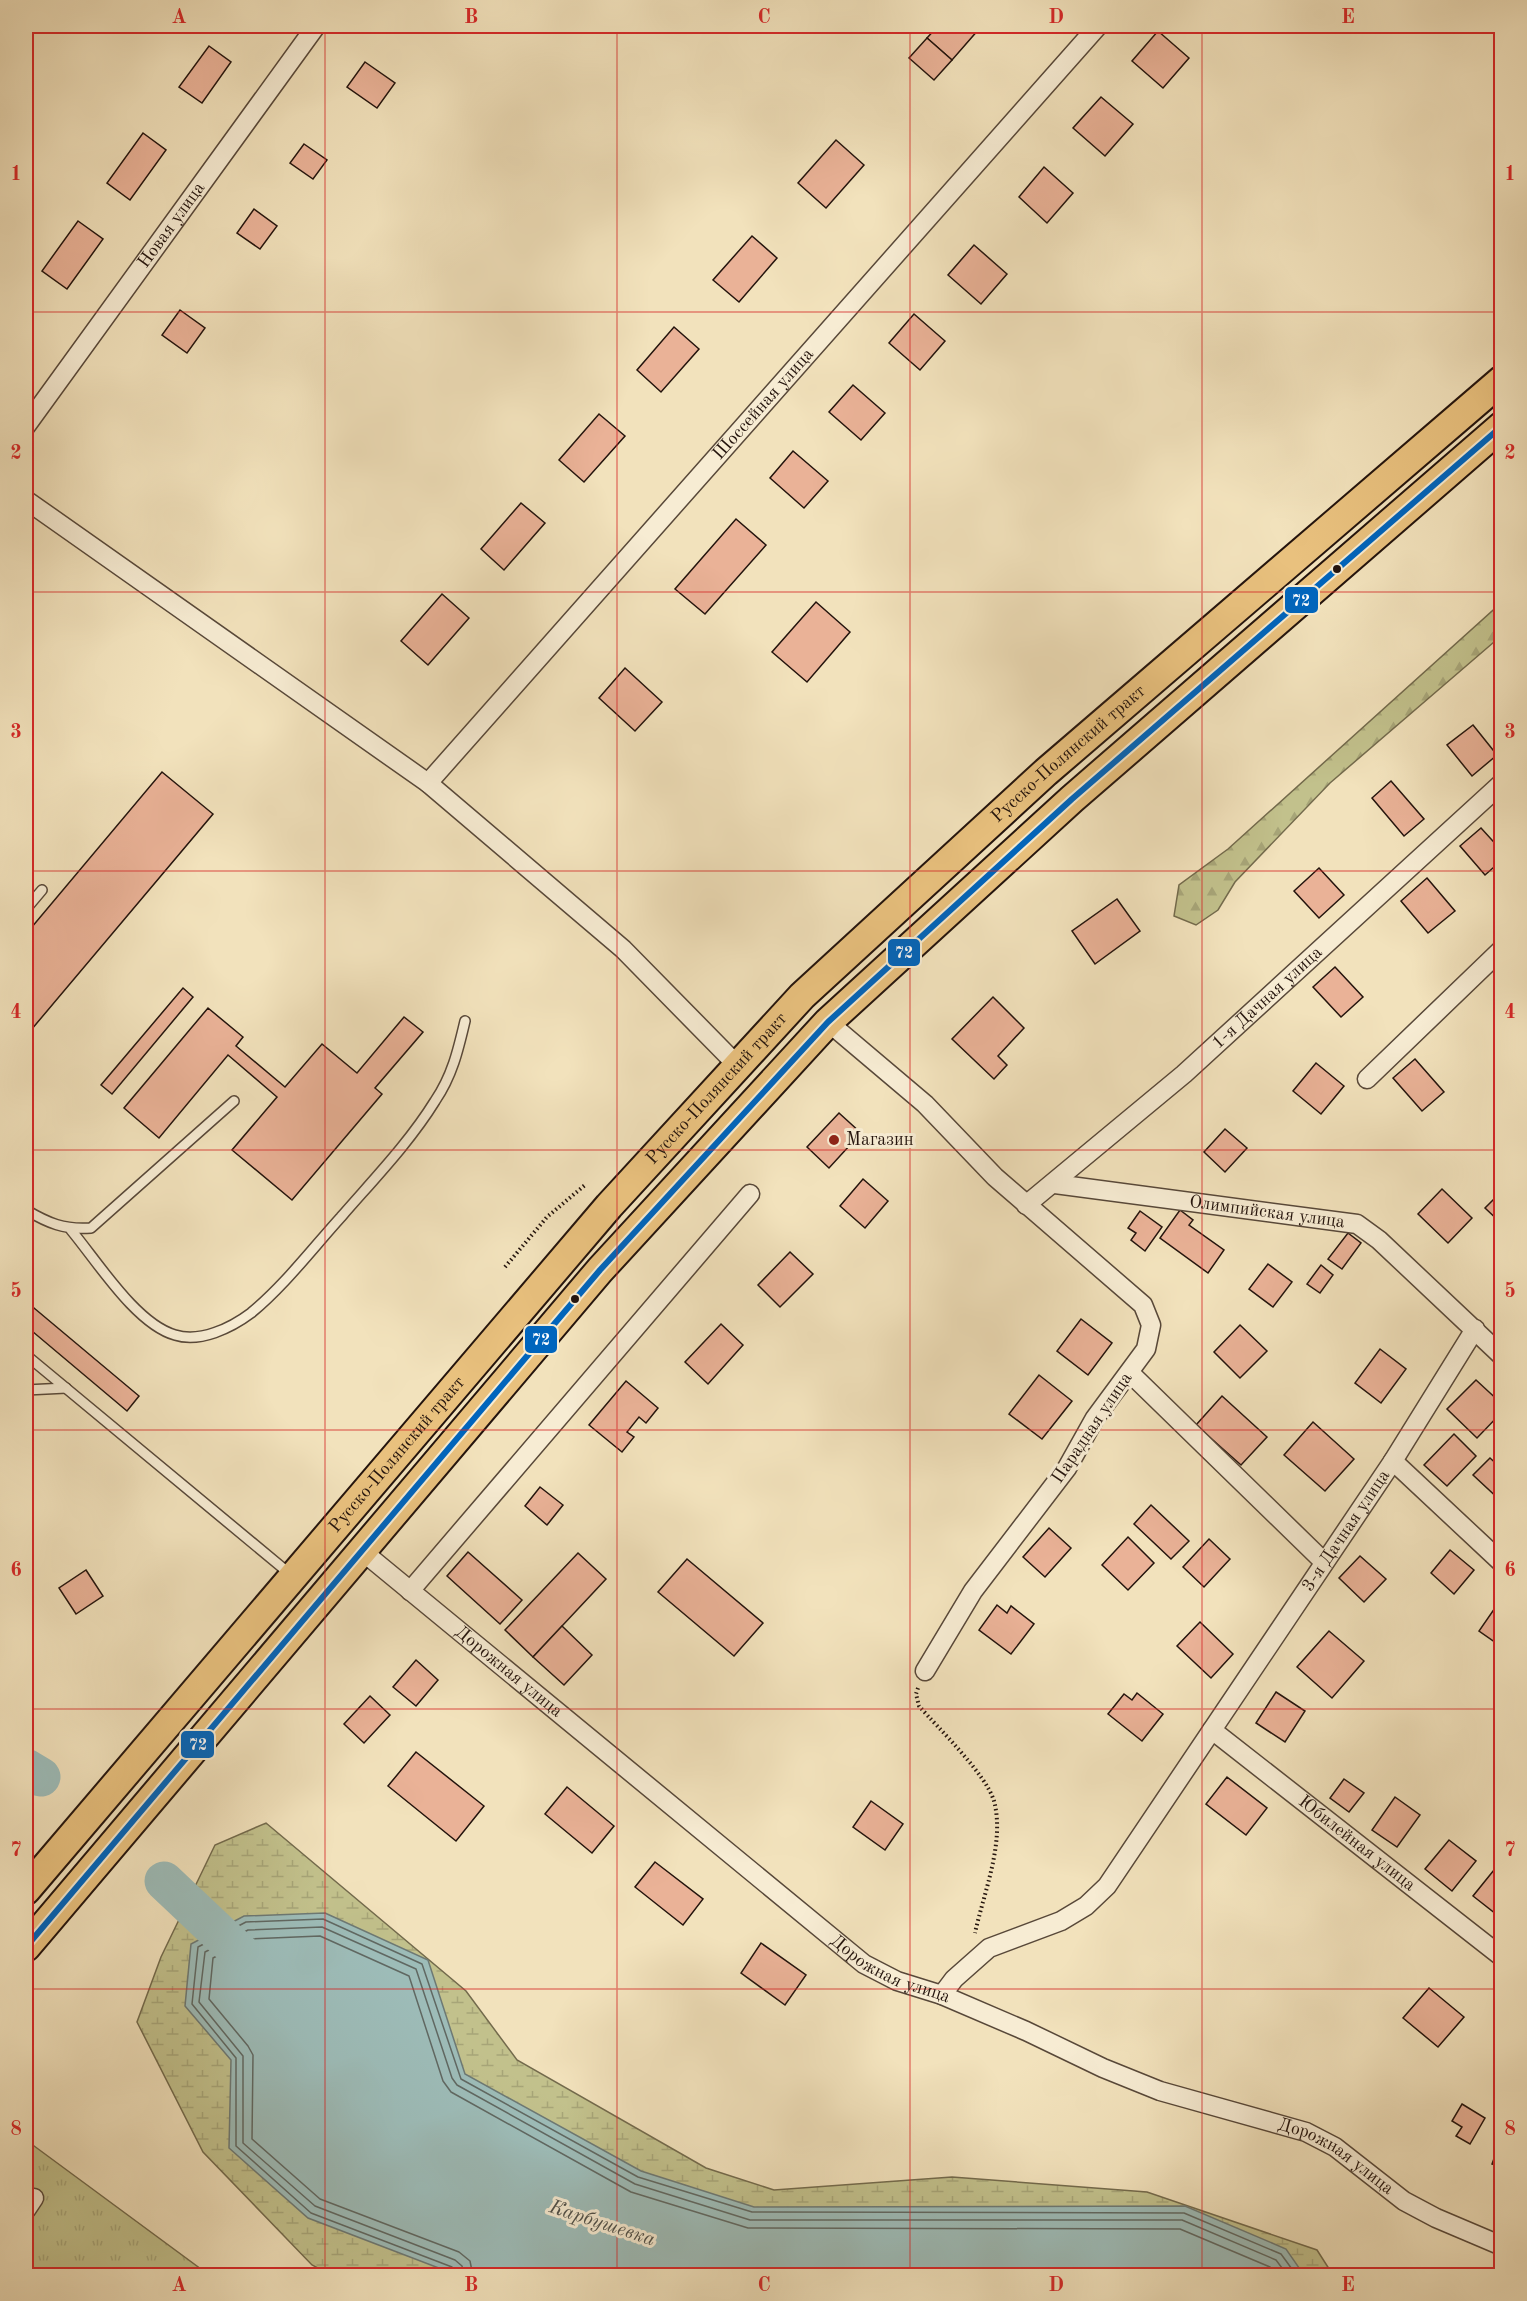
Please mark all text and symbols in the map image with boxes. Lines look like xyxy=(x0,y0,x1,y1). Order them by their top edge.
text: A xyxy=(171,8,187,28)
text: B xyxy=(464,8,478,28)
text: C xyxy=(757,8,771,28)
text: D xyxy=(1048,8,1064,28)
text: E xyxy=(1341,8,1355,28)
text: 1 xyxy=(10,165,22,185)
text: 1 xyxy=(1504,165,1516,185)
street label: Новая улица xyxy=(135,179,209,271)
street label: Шоссейная улица xyxy=(710,345,817,463)
text: 2 xyxy=(10,444,22,464)
text: 2 xyxy=(1504,444,1516,464)
unlabelled marker xyxy=(1331,563,1343,575)
line badge: 72 xyxy=(1284,586,1319,614)
text: 72 xyxy=(1292,594,1310,610)
street label: Русско-Полянский тракт xyxy=(988,682,1149,826)
text: 3 xyxy=(10,723,22,743)
text: 3 xyxy=(1504,723,1516,743)
line badge: 72 xyxy=(887,938,921,967)
street label: 1-я Дачная улица xyxy=(1209,943,1326,1052)
text: 72 xyxy=(895,946,913,962)
text: 4 xyxy=(10,1003,22,1023)
text: 4 xyxy=(1504,1003,1516,1023)
street label: Русско-Полянский тракт xyxy=(643,1010,791,1168)
place label: Магазин xyxy=(846,1131,914,1149)
marker: Магазин xyxy=(827,1133,841,1147)
street label: Олимпийская улица xyxy=(1188,1193,1346,1231)
text: 5 xyxy=(10,1281,22,1302)
text: 5 xyxy=(1504,1281,1516,1302)
unlabelled marker xyxy=(569,1293,581,1305)
line badge: 72 xyxy=(524,1325,558,1354)
text: 72 xyxy=(532,1333,550,1349)
street label: Парадная улица xyxy=(1048,1369,1136,1487)
street label: Русско-Полянский тракт xyxy=(326,1373,468,1536)
street label: 3-я Дачная улица xyxy=(1299,1467,1393,1595)
text: 6 xyxy=(10,1561,22,1581)
text: 6 xyxy=(1504,1561,1516,1581)
street label: Дорожная улица xyxy=(452,1623,566,1721)
line badge: 72 xyxy=(180,1730,215,1759)
text: 72 xyxy=(189,1738,207,1754)
street label: Юбилейная улица xyxy=(1295,1792,1419,1895)
text: 7 xyxy=(10,1841,22,1861)
text: 7 xyxy=(1504,1841,1516,1861)
street label: Дорожная улица xyxy=(827,1931,953,2006)
street label: Дорожная улица xyxy=(1276,2116,1397,2198)
text: 8 xyxy=(10,2120,22,2140)
text: 8 xyxy=(1504,2120,1516,2140)
water label: Карбушевка xyxy=(546,2197,657,2251)
text: A xyxy=(171,2276,187,2296)
text: B xyxy=(464,2276,478,2296)
text: C xyxy=(757,2276,771,2296)
text: D xyxy=(1048,2276,1064,2296)
text: E xyxy=(1341,2276,1355,2296)

